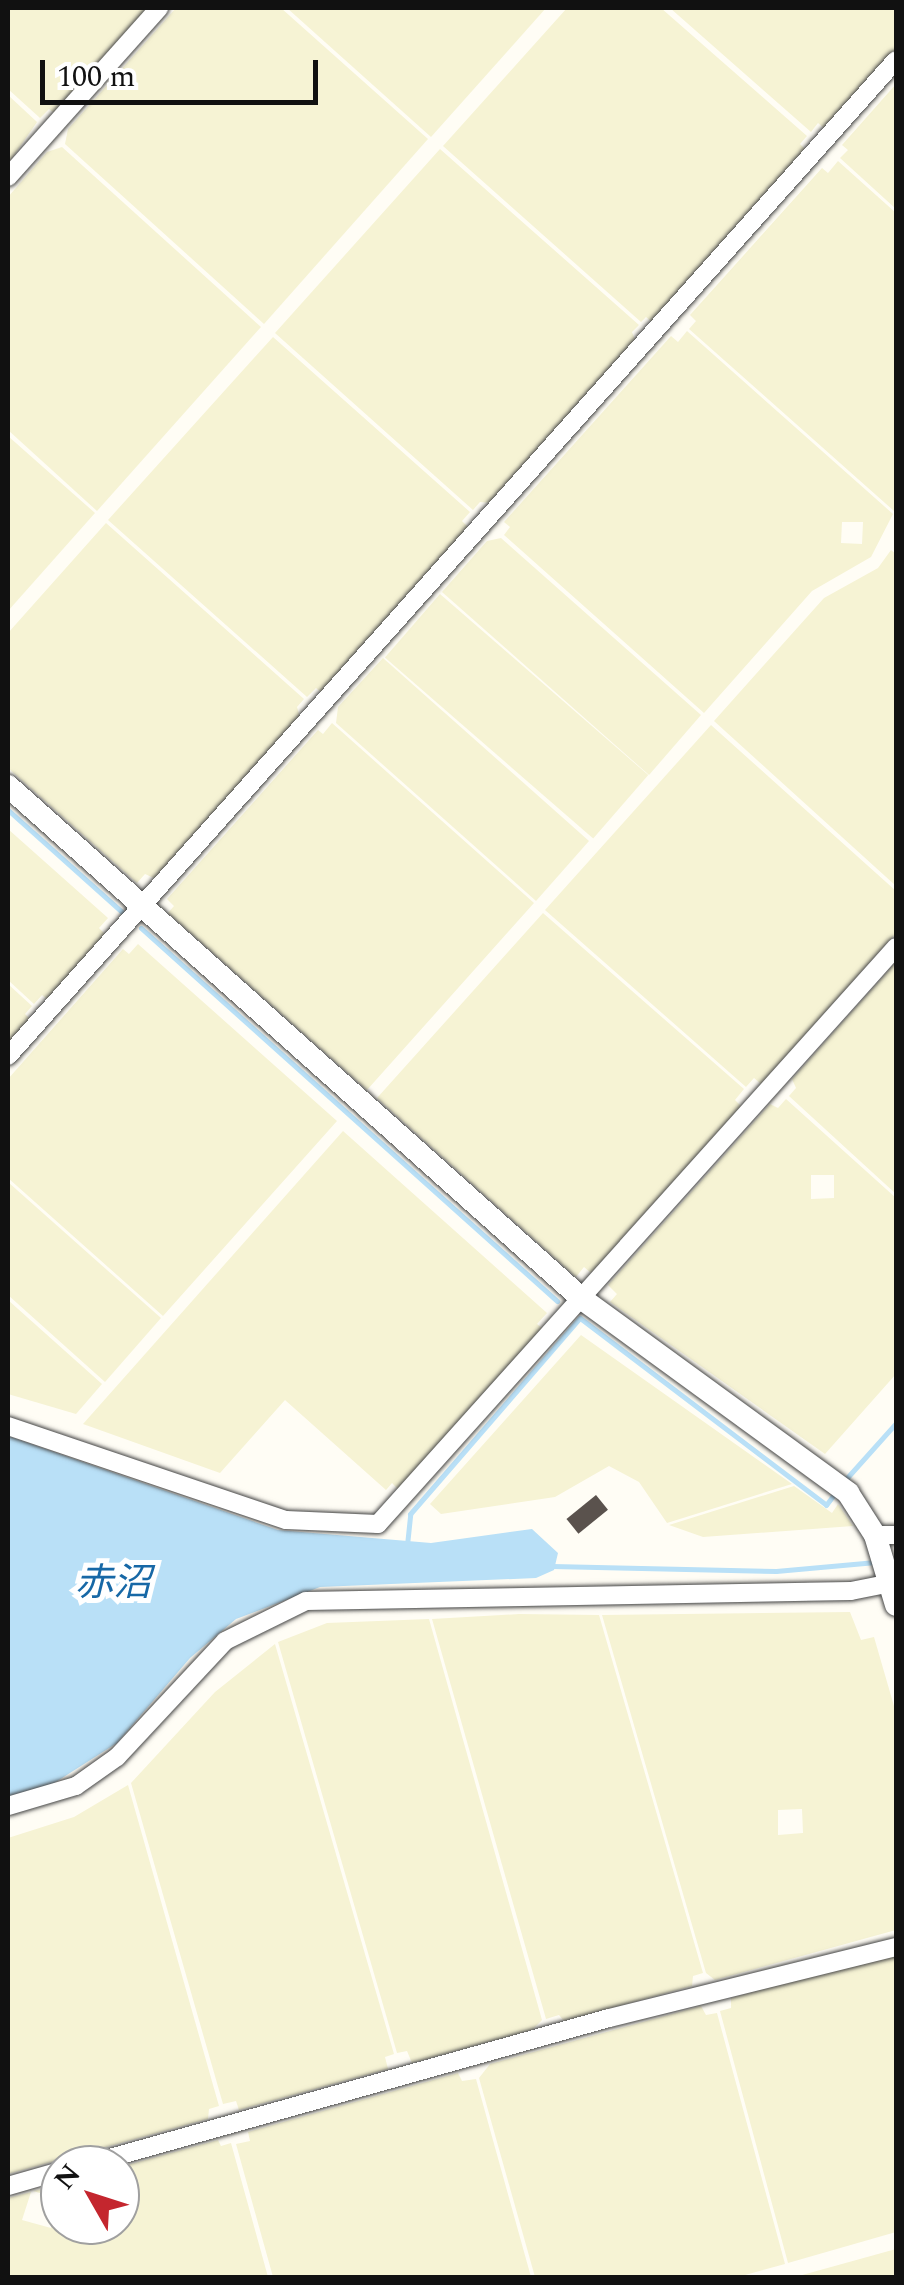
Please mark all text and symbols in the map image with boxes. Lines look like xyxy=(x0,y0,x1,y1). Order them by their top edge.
scale bar xyxy=(45,40,322,102)
text: 100 m xyxy=(57,54,135,100)
water label: 赤沼 xyxy=(75,1562,151,1608)
north arrow xyxy=(40,2145,140,2245)
text: N xyxy=(44,2155,92,2199)

